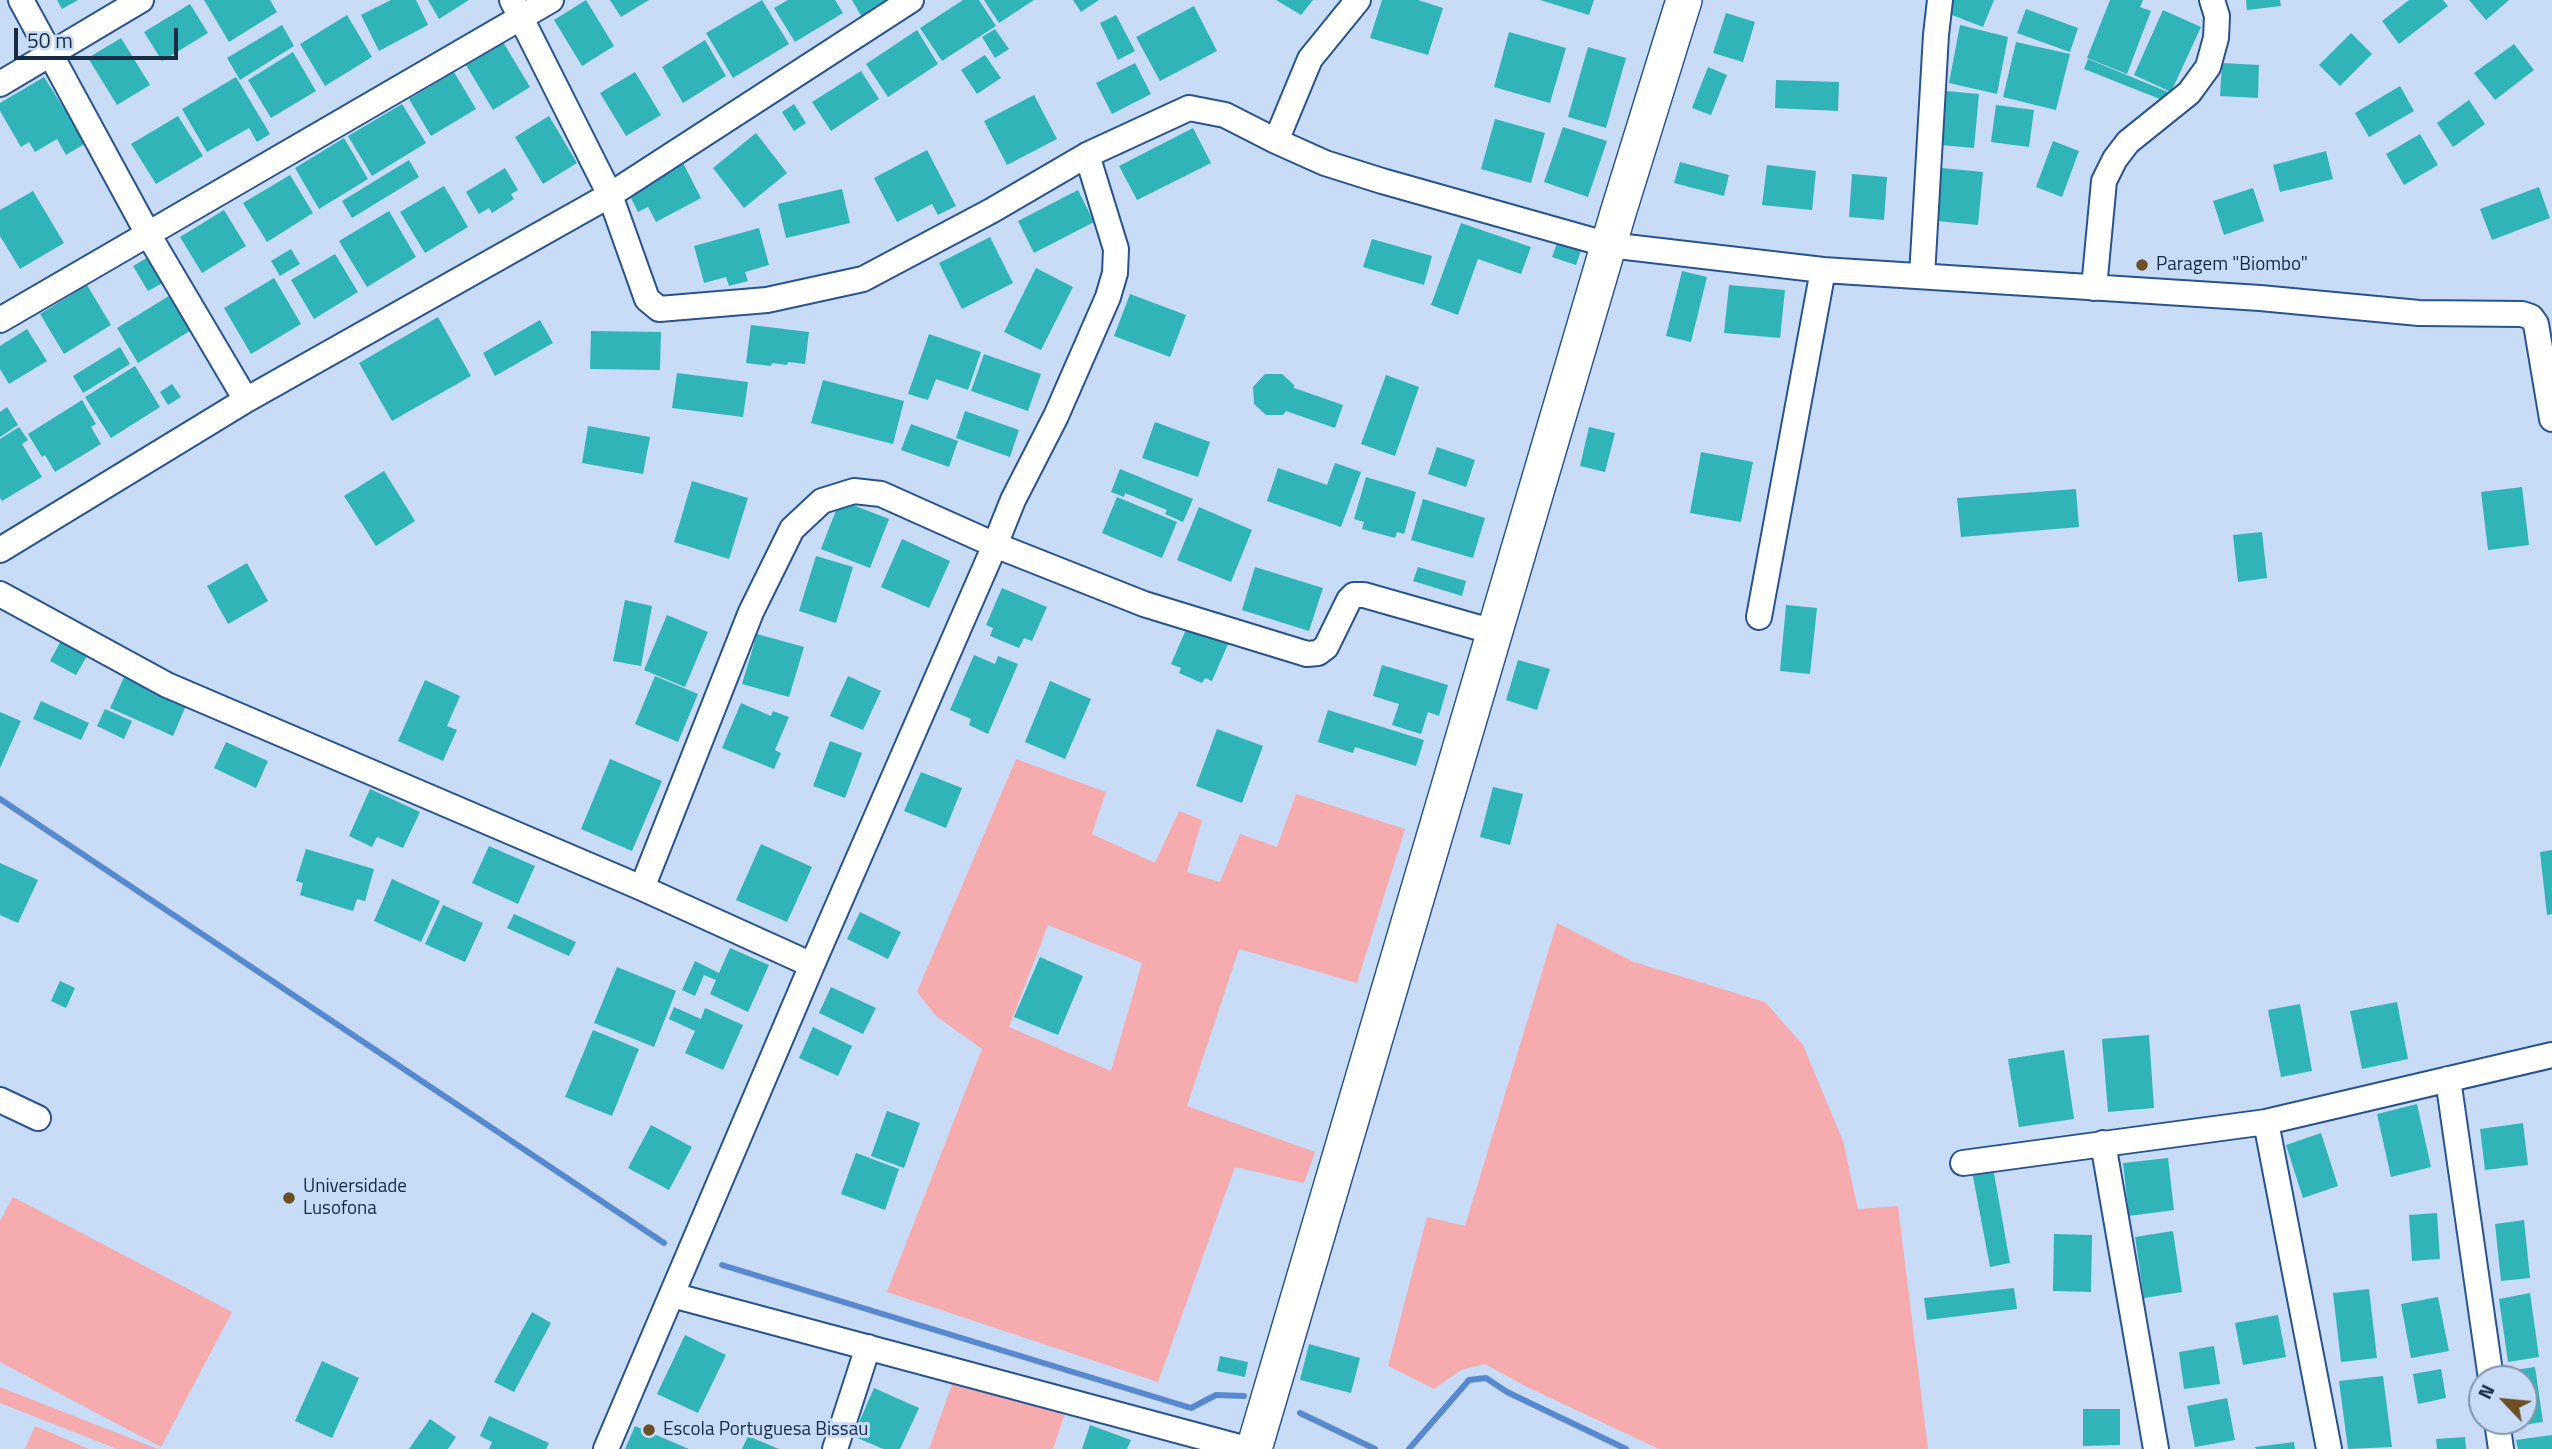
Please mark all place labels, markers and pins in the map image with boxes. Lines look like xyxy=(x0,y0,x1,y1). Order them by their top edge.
place label: Paragem "Biombo" xyxy=(2156,254,2308,276)
marker: Paragem "Biombo" xyxy=(2134,257,2150,273)
place label: Universidade Lusofona xyxy=(303,1176,407,1220)
marker: Universidade Lusofona xyxy=(281,1190,297,1206)
place label: Escola Portuguesa Bissau xyxy=(663,1419,868,1441)
marker: Escola Portuguesa Bissau xyxy=(641,1422,657,1438)

